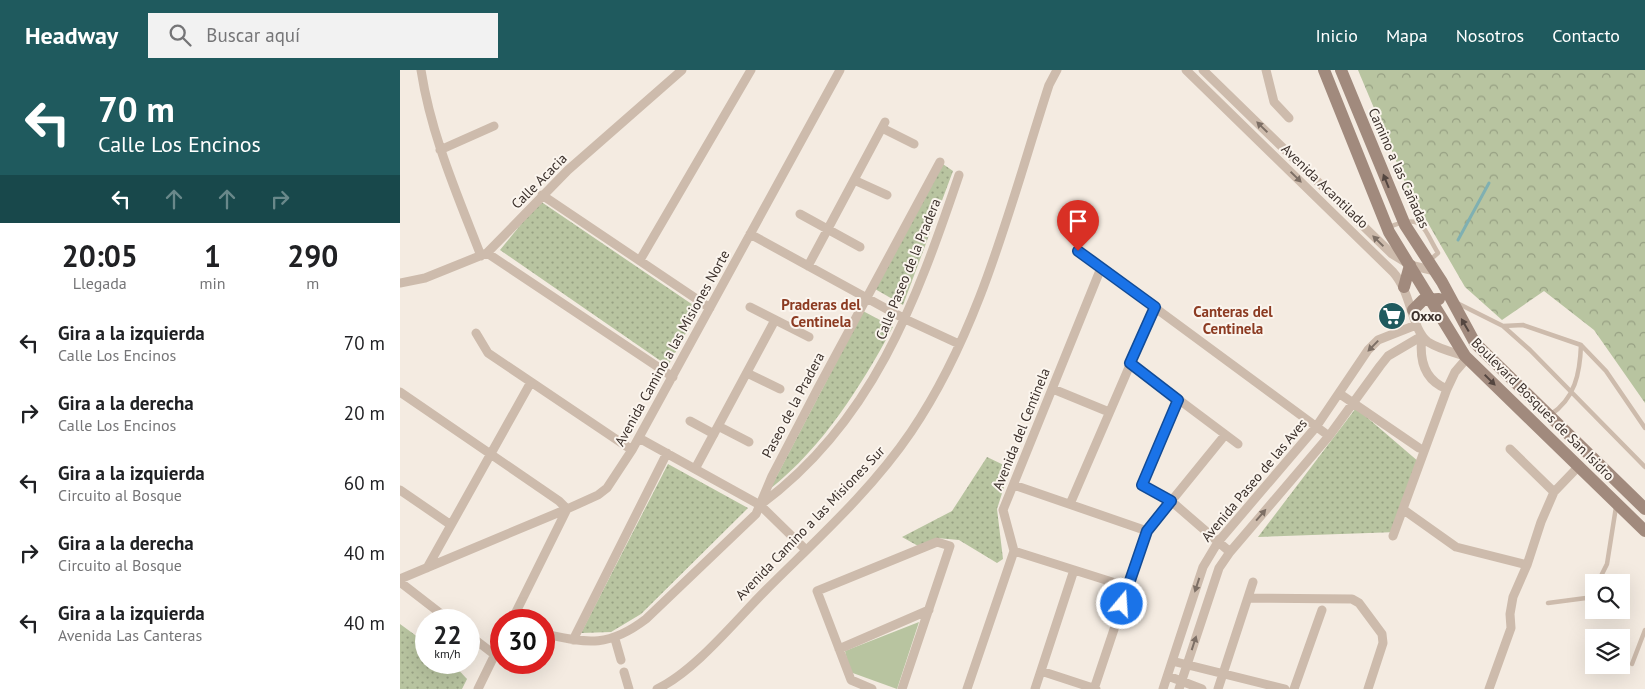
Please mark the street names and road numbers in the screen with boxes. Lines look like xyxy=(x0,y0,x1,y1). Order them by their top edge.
street label: Camino a las Cañadas xyxy=(1364,105,1434,231)
street label: Avenida Acantilado xyxy=(1278,140,1372,232)
street label: Calle Acacia xyxy=(507,149,571,213)
street label: Calle Paseo de la Pradera xyxy=(871,196,945,342)
street label: Avenida Camino a las Misiones Norte xyxy=(610,247,734,449)
street label: Boulevard Bosques de San Isidro xyxy=(1468,334,1618,484)
street label: Paseo de la Pradera xyxy=(758,349,828,461)
street label: Avenida del Centinela xyxy=(988,365,1054,493)
street label: Avenida Paseo de las Aves xyxy=(1197,415,1311,545)
street label: Avenida Camino a las Misiones Sur xyxy=(732,442,889,604)

